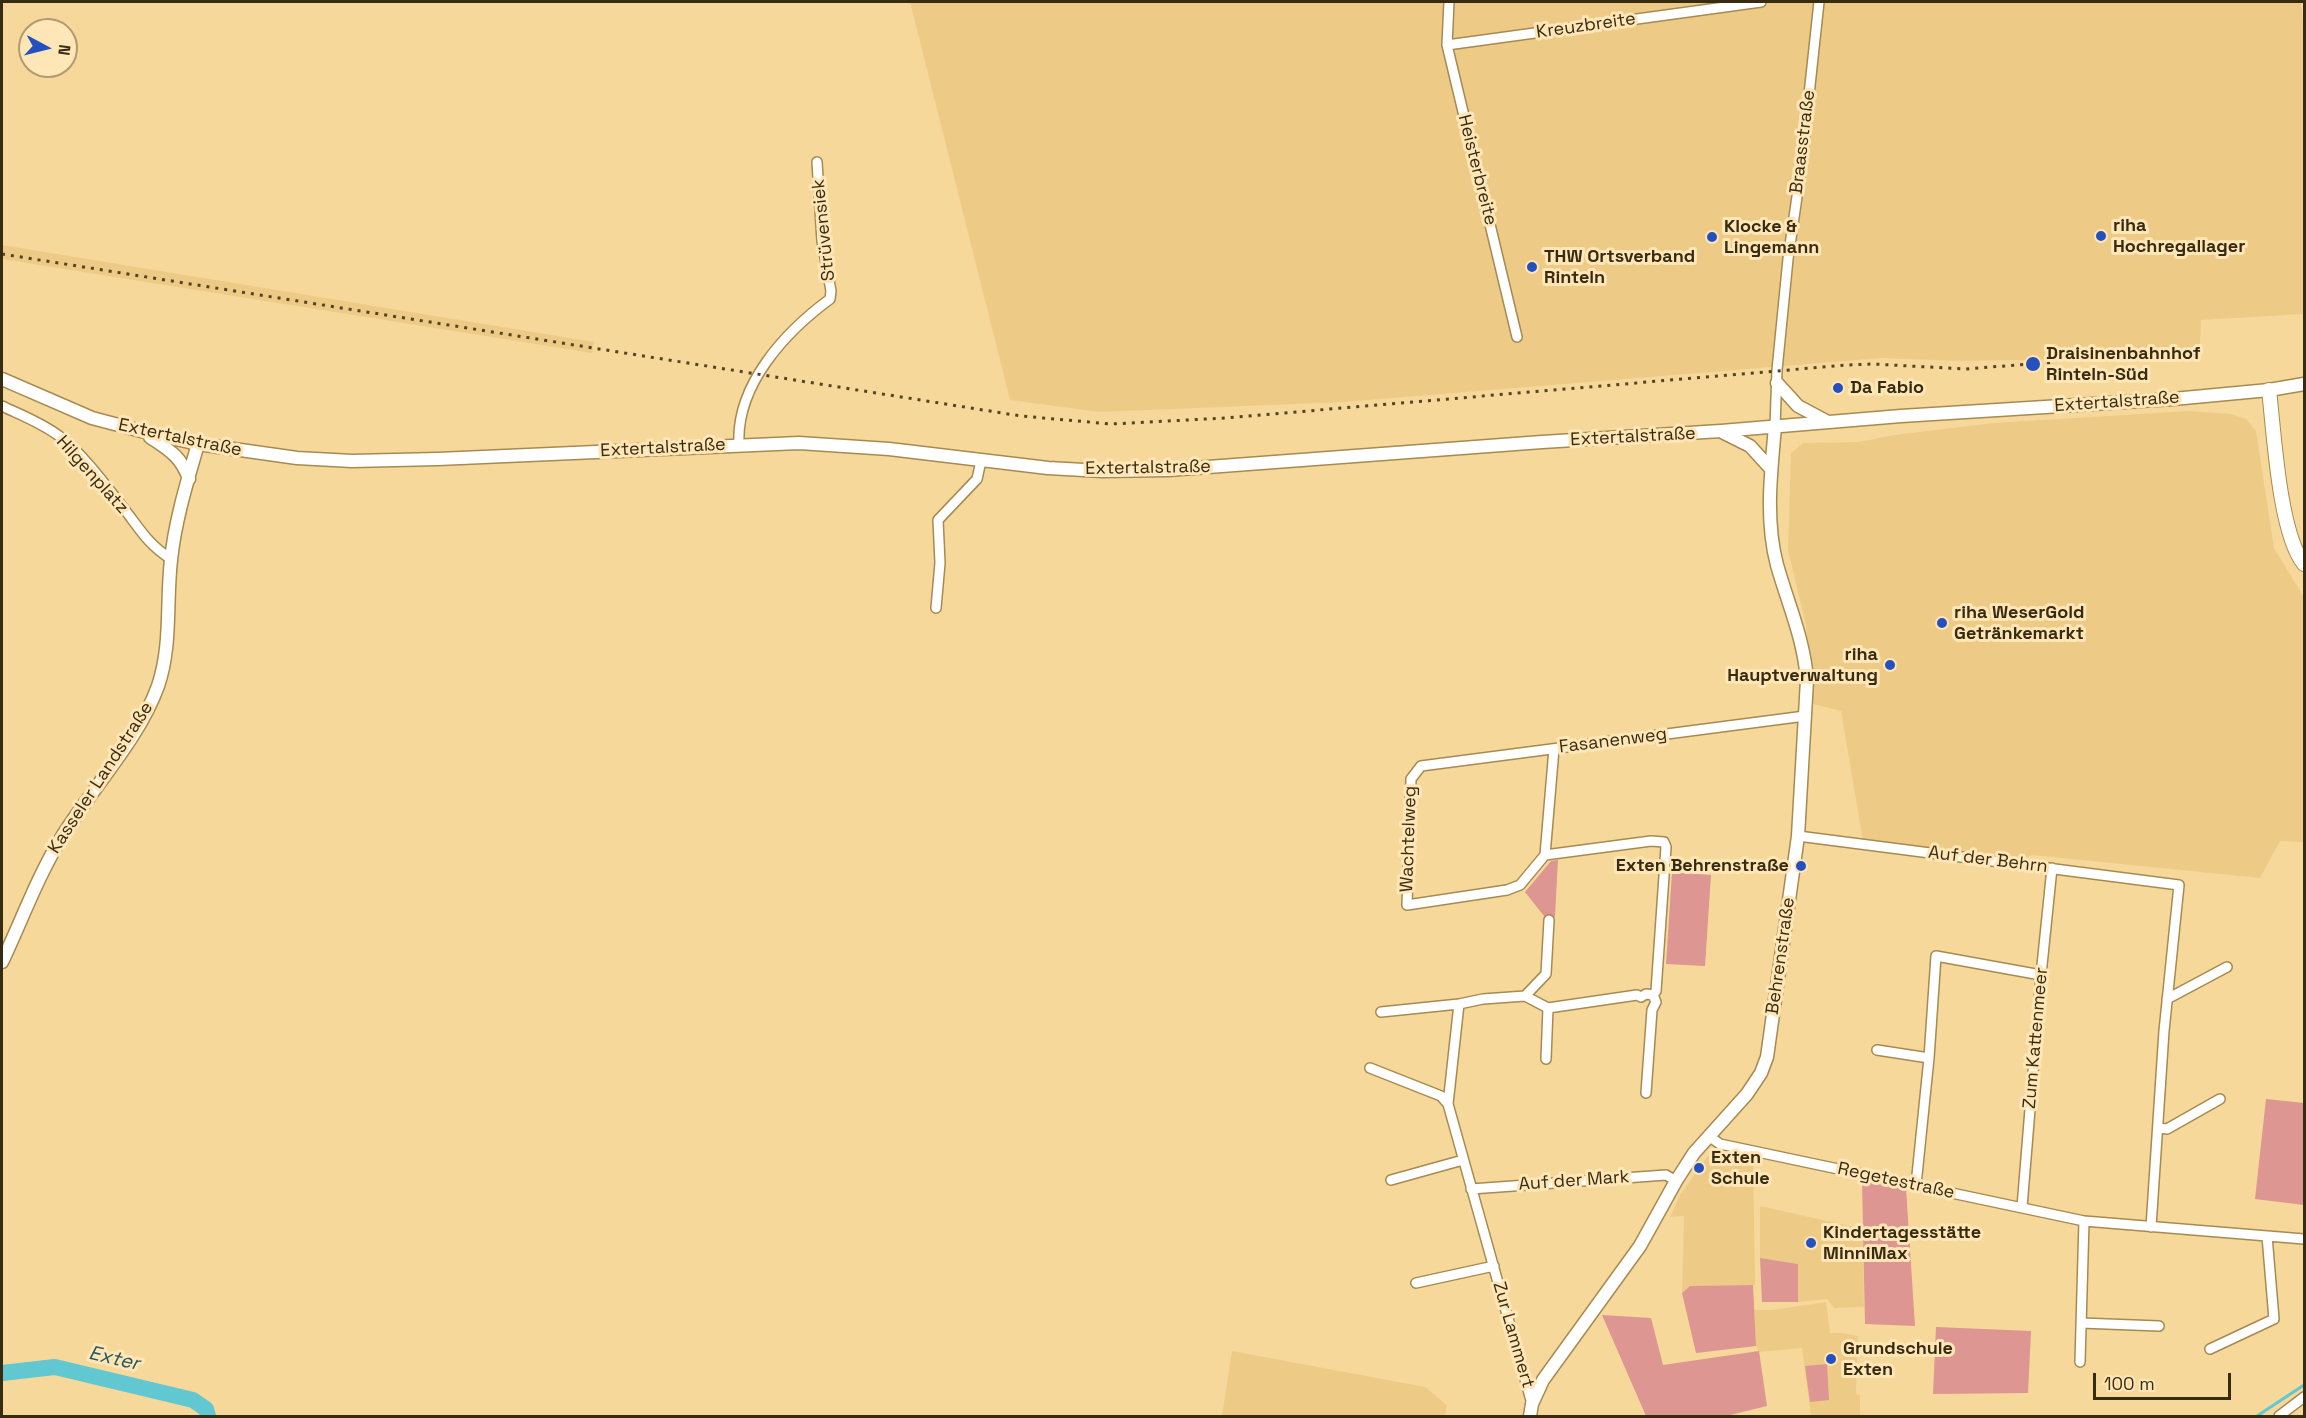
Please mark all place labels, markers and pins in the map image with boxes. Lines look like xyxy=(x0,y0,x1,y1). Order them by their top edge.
place label: riha Hochregallager xyxy=(2113,215,2245,258)
place label: Klocke & Lingemann xyxy=(1724,216,1819,258)
marker: riha Hochregallager xyxy=(2094,229,2108,243)
marker: Klocke & Lingemann xyxy=(1705,230,1719,244)
place label: THW Ortsverband Rinteln xyxy=(1544,246,1695,288)
marker: THW Ortsverband Rinteln xyxy=(1525,260,1539,274)
place label: Draisinenbahnhof Rinteln-Süd xyxy=(2046,343,2201,386)
marker: Draisinenbahnhof Rinteln-Süd xyxy=(2024,355,2042,373)
place label: Da Fabio xyxy=(1850,377,1924,399)
marker: Da Fabio xyxy=(1831,381,1845,395)
place label: riha WeserGold Getränkemarkt xyxy=(1954,602,2085,644)
marker: riha WeserGold Getränkemarkt xyxy=(1935,616,1949,630)
place label: riha Hauptverwaltung xyxy=(1727,644,1878,686)
marker: riha Hauptverwaltung xyxy=(1883,658,1897,672)
place label: Exten Behrenstraße xyxy=(1616,855,1789,877)
marker: Exten Behrenstraße xyxy=(1794,859,1808,873)
place label: Exten Schule xyxy=(1711,1147,1770,1190)
marker: Exten Schule xyxy=(1692,1161,1706,1175)
place label: Kindertagesstätte MinniMax xyxy=(1823,1222,1981,1264)
marker: Kindertagesstätte MinniMax xyxy=(1804,1236,1818,1250)
place label: Grundschule Exten xyxy=(1843,1338,1953,1380)
marker: Grundschule Exten xyxy=(1824,1352,1838,1366)

